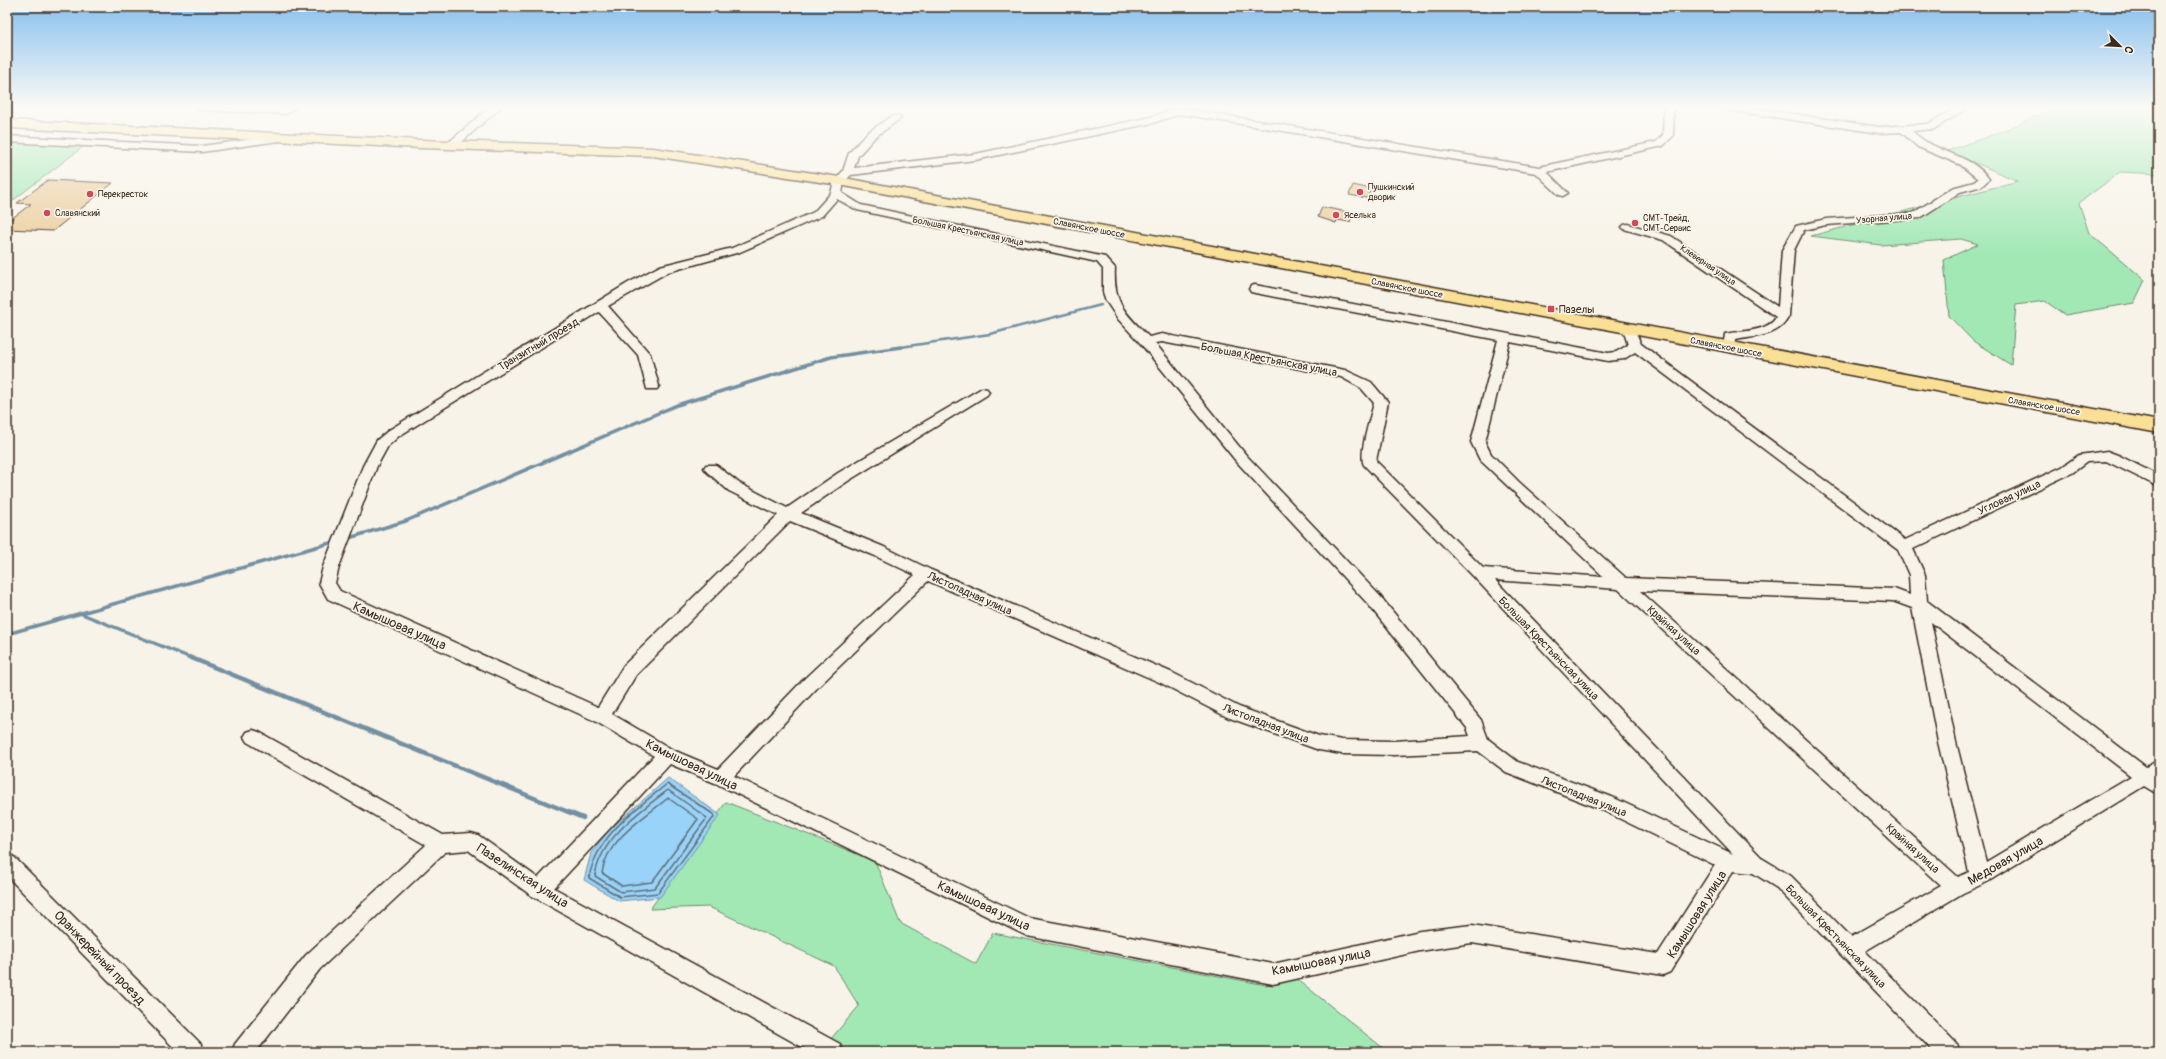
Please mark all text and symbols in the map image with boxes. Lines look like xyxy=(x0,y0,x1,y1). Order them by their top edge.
north arrow xyxy=(2100,26,2140,66)
text: С xyxy=(2121,44,2136,56)
place label: Пушкинский дворик xyxy=(1368,182,1414,203)
marker: Пушкинский дворик xyxy=(1355,187,1365,197)
marker: Перекресток xyxy=(85,189,95,199)
place label: Перекресток xyxy=(98,189,149,200)
marker: Славянский xyxy=(42,208,52,218)
place label: Славянский xyxy=(55,208,100,219)
marker: Яселька xyxy=(1331,210,1341,220)
place label: Яселька xyxy=(1344,210,1376,221)
street label: Узорная улица xyxy=(1856,211,1912,226)
place label: СМТ-Трейд, СМТ-Сервис xyxy=(1643,213,1692,234)
street label: Большая Крестьянская улица xyxy=(911,214,1025,249)
street label: Славянское шоссе xyxy=(1052,216,1126,241)
marker: СМТ-Трейд, СМТ-Сервис xyxy=(1630,218,1640,228)
street label: Клеверная улица xyxy=(1678,243,1738,288)
street label: Славянское шоссе xyxy=(1370,276,1444,301)
place label: Пазелы xyxy=(1559,303,1594,316)
marker: Пазелы xyxy=(1546,304,1556,314)
street label: Транзитный проезд xyxy=(496,315,581,374)
street label: Славянское шоссе xyxy=(1689,335,1763,360)
street label: Большая Крестьянская улица xyxy=(1200,340,1338,379)
street label: Славянское шоссе xyxy=(2007,395,2081,418)
street label: Угловая улица xyxy=(1976,477,2043,518)
street label: Листопадная улица xyxy=(925,569,1014,618)
street label: Большая Крестьянская улица xyxy=(1496,594,1601,703)
street label: Камышовая улица xyxy=(350,598,449,654)
street label: Крайняя улица xyxy=(1644,603,1703,658)
street label: Листопадная улица xyxy=(1220,701,1311,746)
street label: Камышовая улица xyxy=(643,736,740,794)
street label: Листопадная улица xyxy=(1538,773,1629,820)
street label: Крайняя улица xyxy=(1883,821,1942,876)
street label: Медовая улица xyxy=(1965,833,2046,889)
street label: Пазелинская улица xyxy=(474,840,571,911)
street label: Камышовая улица xyxy=(1663,868,1730,961)
street label: Камышовая улица xyxy=(935,877,1032,934)
street label: Большая Крестьянская улица xyxy=(1783,882,1888,991)
street label: Оранжерейный проезд xyxy=(50,907,148,1008)
street label: Камышовая улица xyxy=(1270,945,1372,979)

